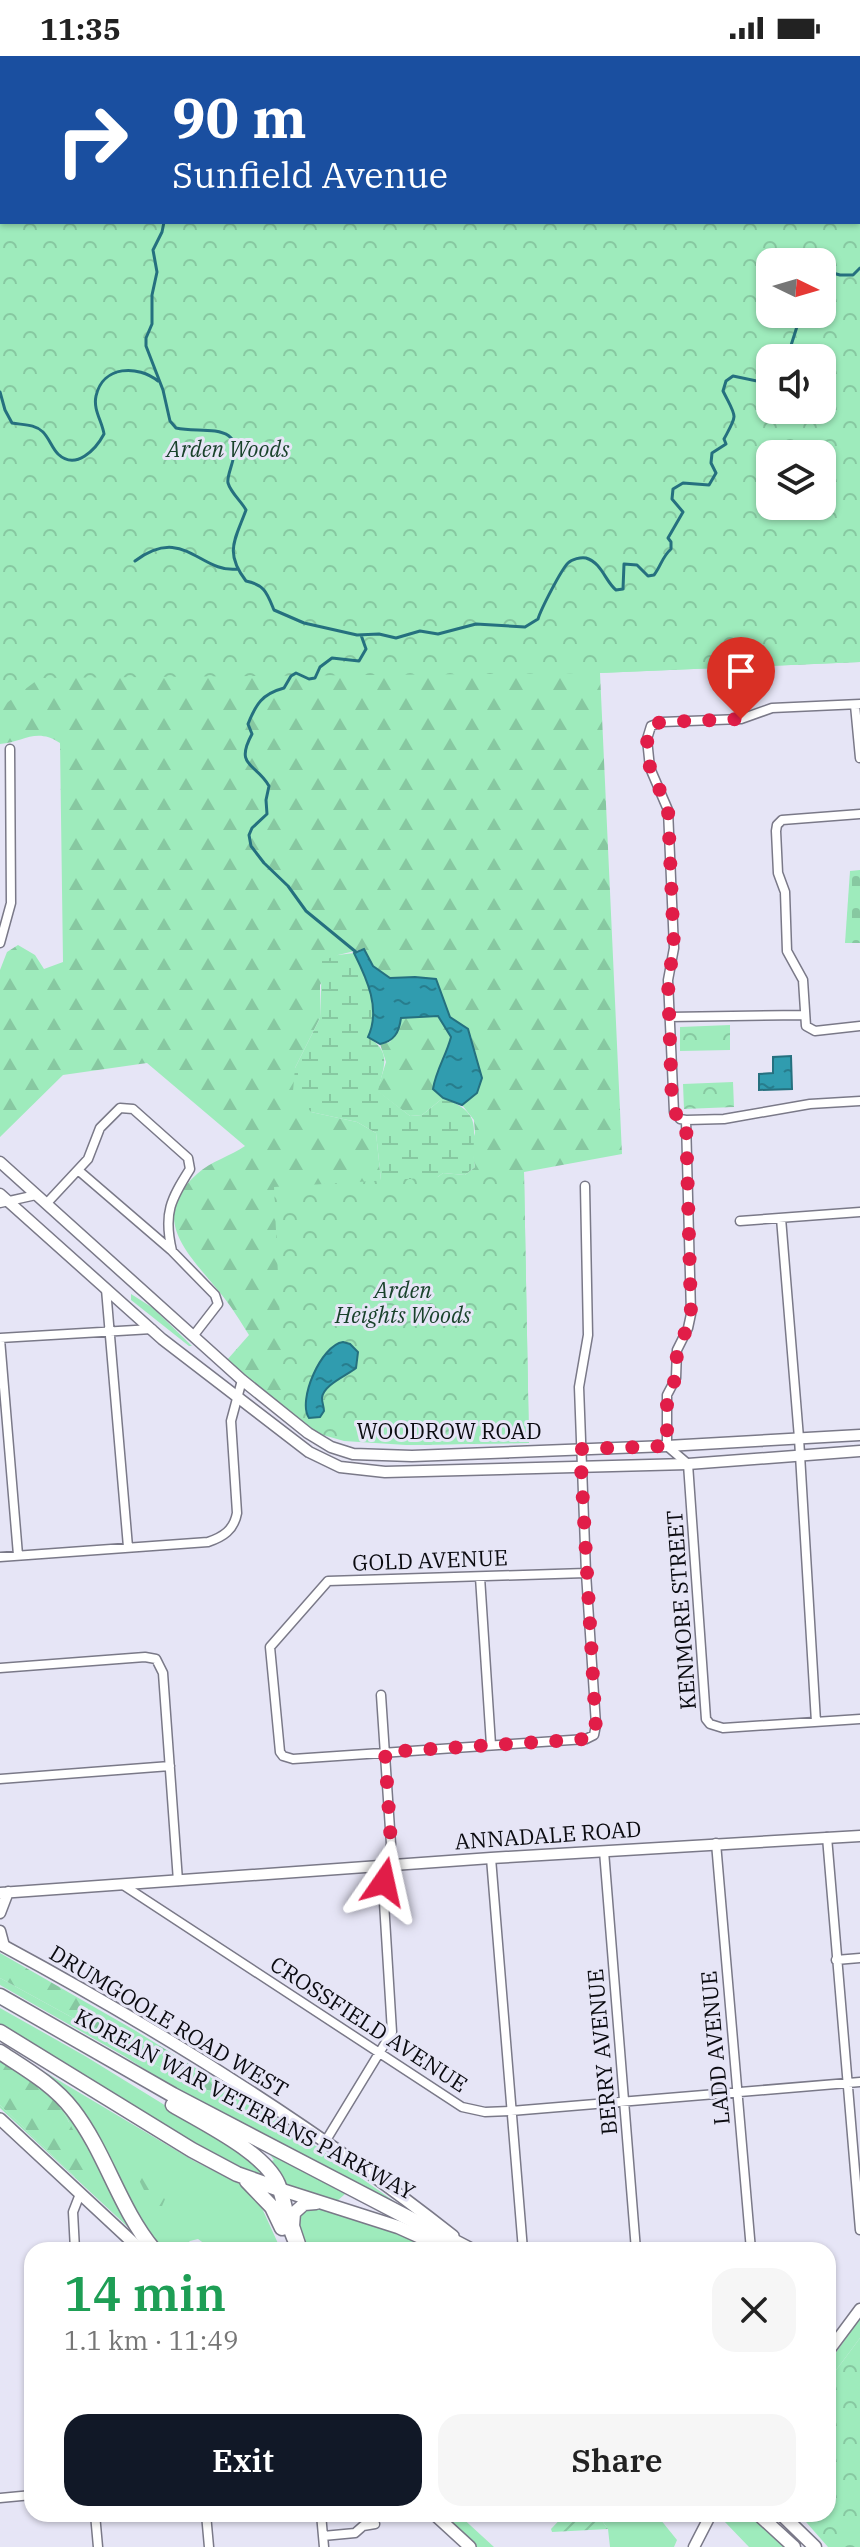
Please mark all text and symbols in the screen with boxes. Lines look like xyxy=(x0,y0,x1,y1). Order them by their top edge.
text: 11:35 xyxy=(40,9,121,48)
text: 90 m xyxy=(172,81,307,153)
icon: right xyxy=(40,88,144,192)
text: Sunfield Avenue xyxy=(172,151,448,198)
north arrow xyxy=(756,248,836,328)
map controls xyxy=(756,248,836,520)
button: sound xyxy=(756,344,836,424)
park label: Arden Woods xyxy=(165,434,290,463)
button: layers xyxy=(756,440,836,520)
pin xyxy=(707,637,775,719)
icon: arrive xyxy=(719,649,763,693)
park label: Arden Heights Woods xyxy=(334,1275,472,1329)
street label: WOODROW ROAD xyxy=(357,1416,541,1445)
street label: KENMORE STREET xyxy=(659,1509,702,1711)
street label: GOLD AVENUE xyxy=(352,1542,508,1577)
street label: ANNADALE ROAD xyxy=(454,1814,642,1855)
position arrow xyxy=(342,1840,426,1924)
street label: DRUMGOOLE ROAD WEST xyxy=(45,1938,294,2103)
street label: CROSSFIELD AVENUE xyxy=(265,1949,473,2098)
street label: BERRY AVENUE xyxy=(580,1968,623,2136)
street label: LADD AVENUE xyxy=(693,1970,736,2126)
street label: KOREAN WAR VETERANS PARKWAY xyxy=(70,2001,420,2206)
text: 14 min xyxy=(64,2262,226,2324)
button: close xyxy=(712,2268,796,2352)
text: 1.1 km · 11:49 xyxy=(64,2323,239,2357)
button: Exit xyxy=(64,2414,422,2506)
button: Share xyxy=(438,2414,796,2506)

